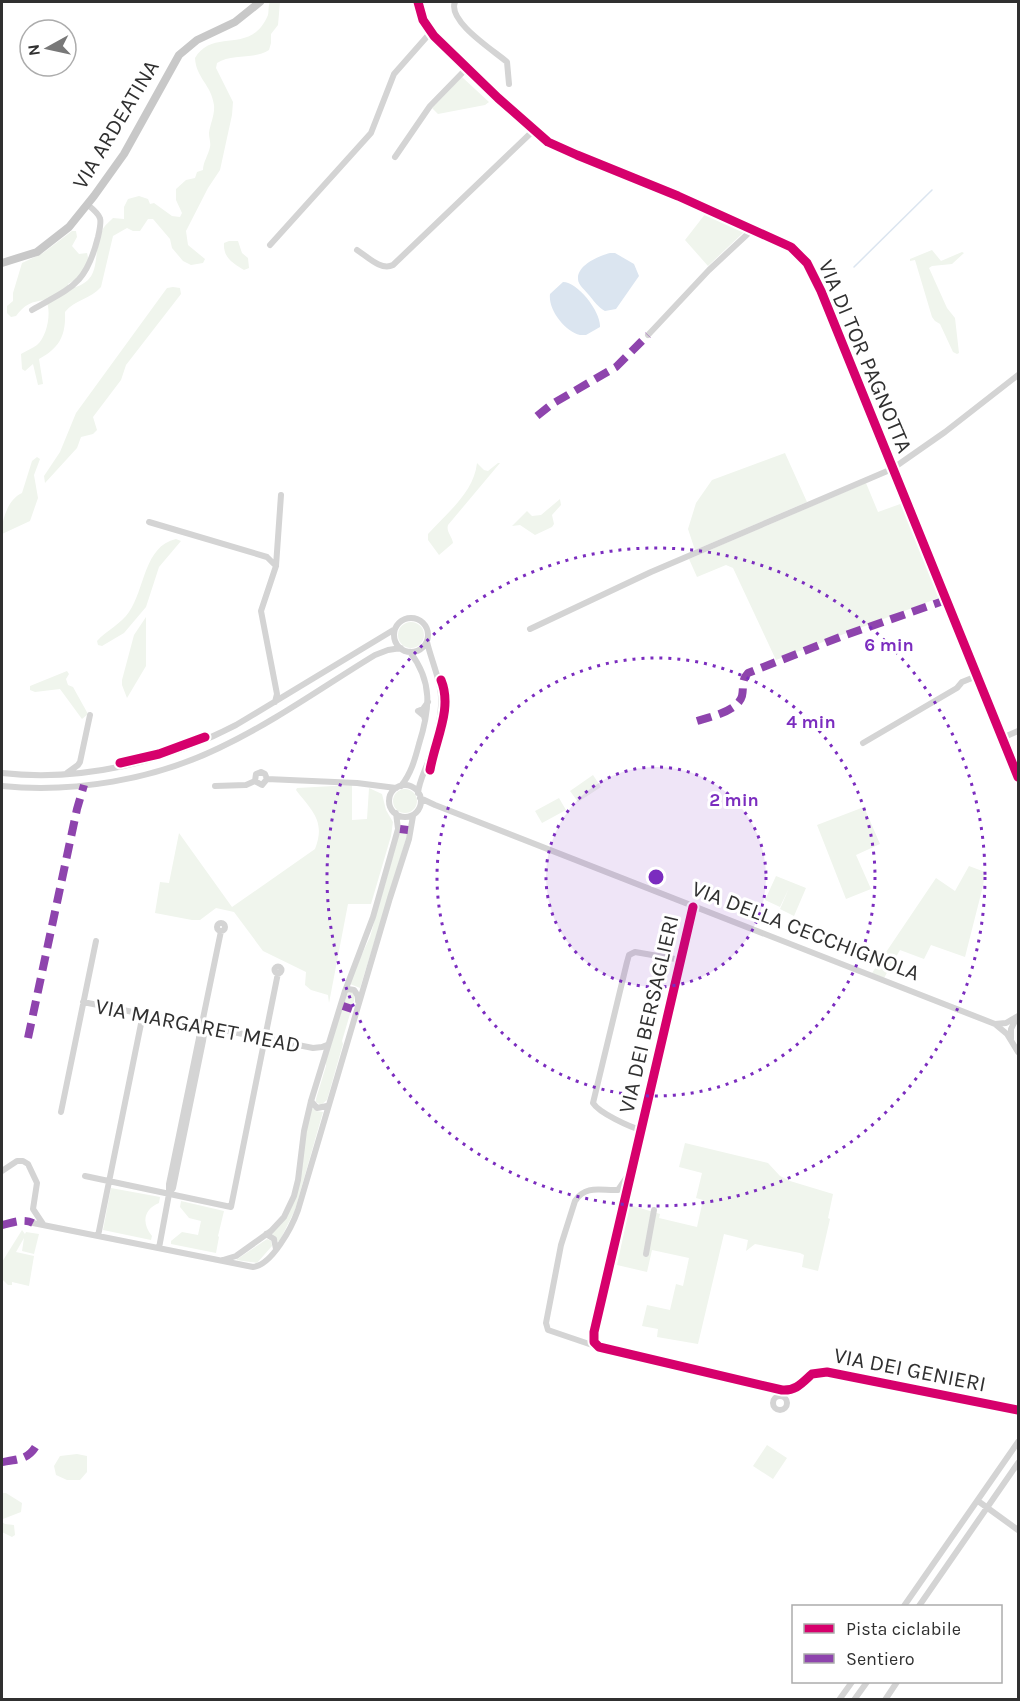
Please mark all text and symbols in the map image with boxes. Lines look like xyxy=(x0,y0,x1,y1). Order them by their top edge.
north arrow xyxy=(18,18,78,78)
text: N xyxy=(23,43,44,57)
street label: VIA ARDEATINA xyxy=(67,55,165,194)
street label: VIA DI TOR PAGNOTTA xyxy=(813,256,918,457)
text: 6 min xyxy=(864,634,914,656)
text: 4 min xyxy=(786,711,836,733)
text: 2 min xyxy=(709,789,759,811)
centre of rings xyxy=(646,867,666,887)
street label: VIA DELLA CECCHIGNOLA xyxy=(688,875,923,987)
street label: VIA DEI BERSAGLIERI xyxy=(614,913,684,1116)
street label: VIA MARGARET MEAD xyxy=(93,993,302,1059)
street label: VIA DEI GENIERI xyxy=(832,1342,988,1397)
legend xyxy=(792,1605,1002,1683)
text: Pista ciclabile xyxy=(846,1618,961,1640)
text: Sentiero xyxy=(846,1648,915,1670)

